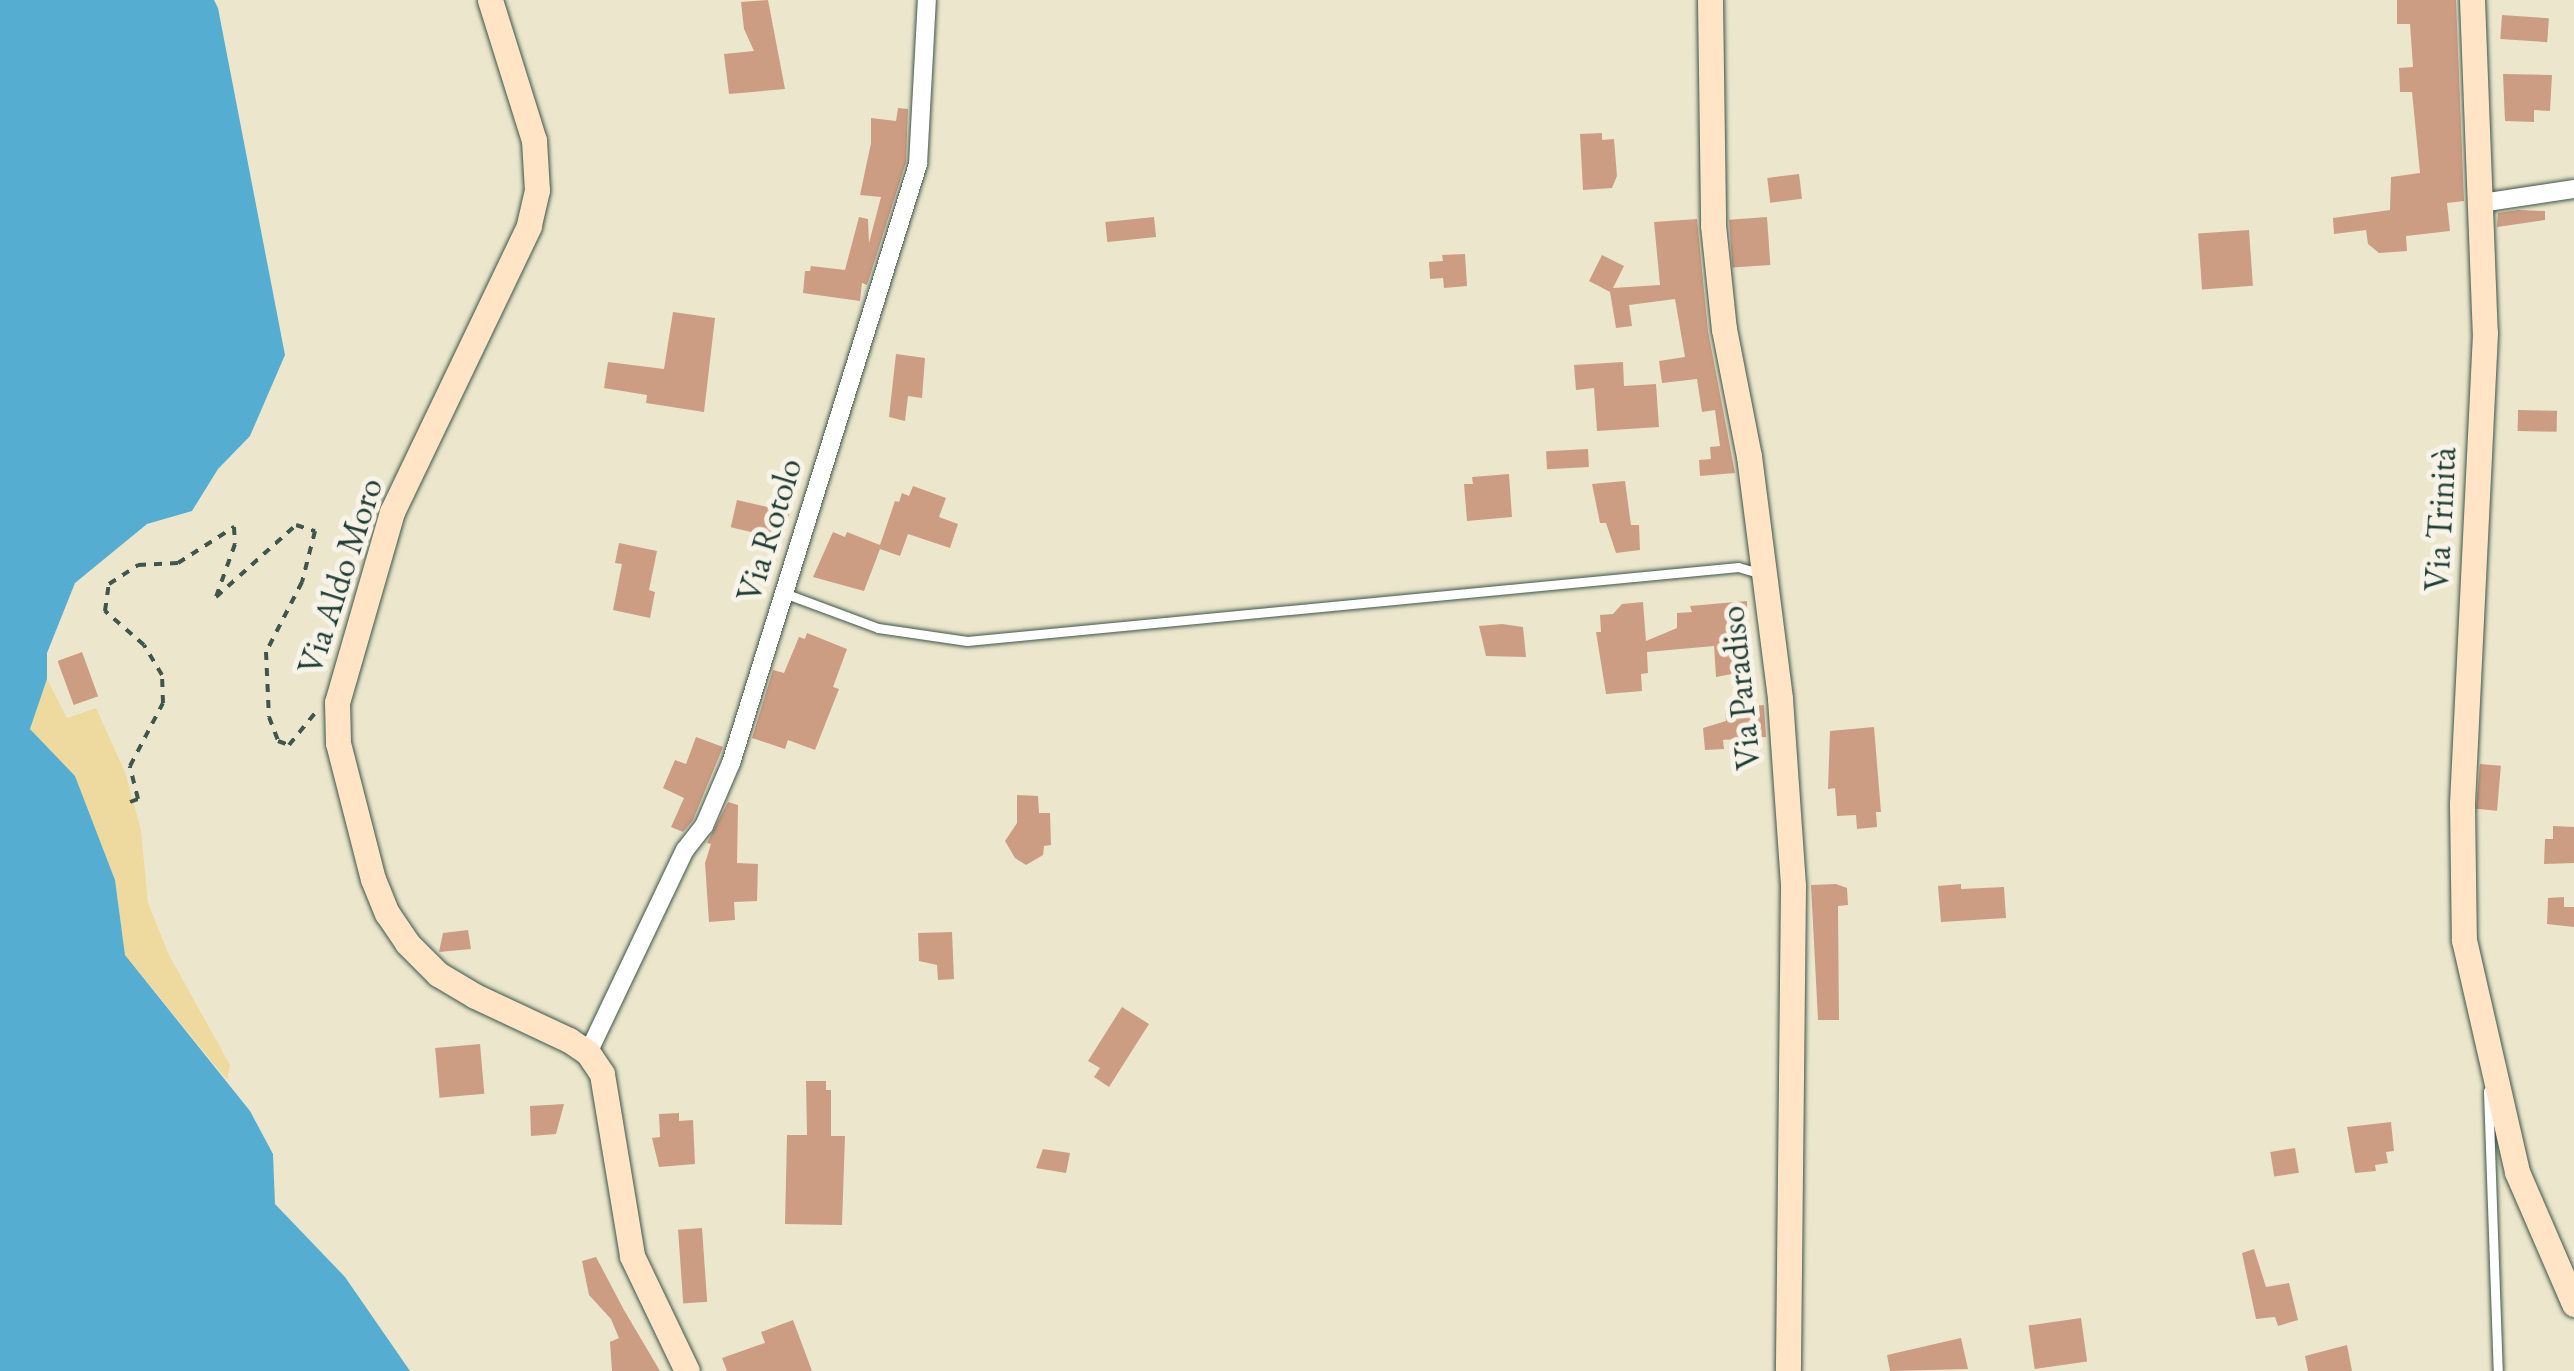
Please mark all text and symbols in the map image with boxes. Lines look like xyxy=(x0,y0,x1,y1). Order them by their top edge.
street label: Via Trinità xyxy=(2415,446,2465,592)
street label: Via Rotolo xyxy=(727,453,811,607)
street label: Via Aldo Moro xyxy=(288,472,392,680)
street label: Via Paradiso xyxy=(1711,604,1769,772)

